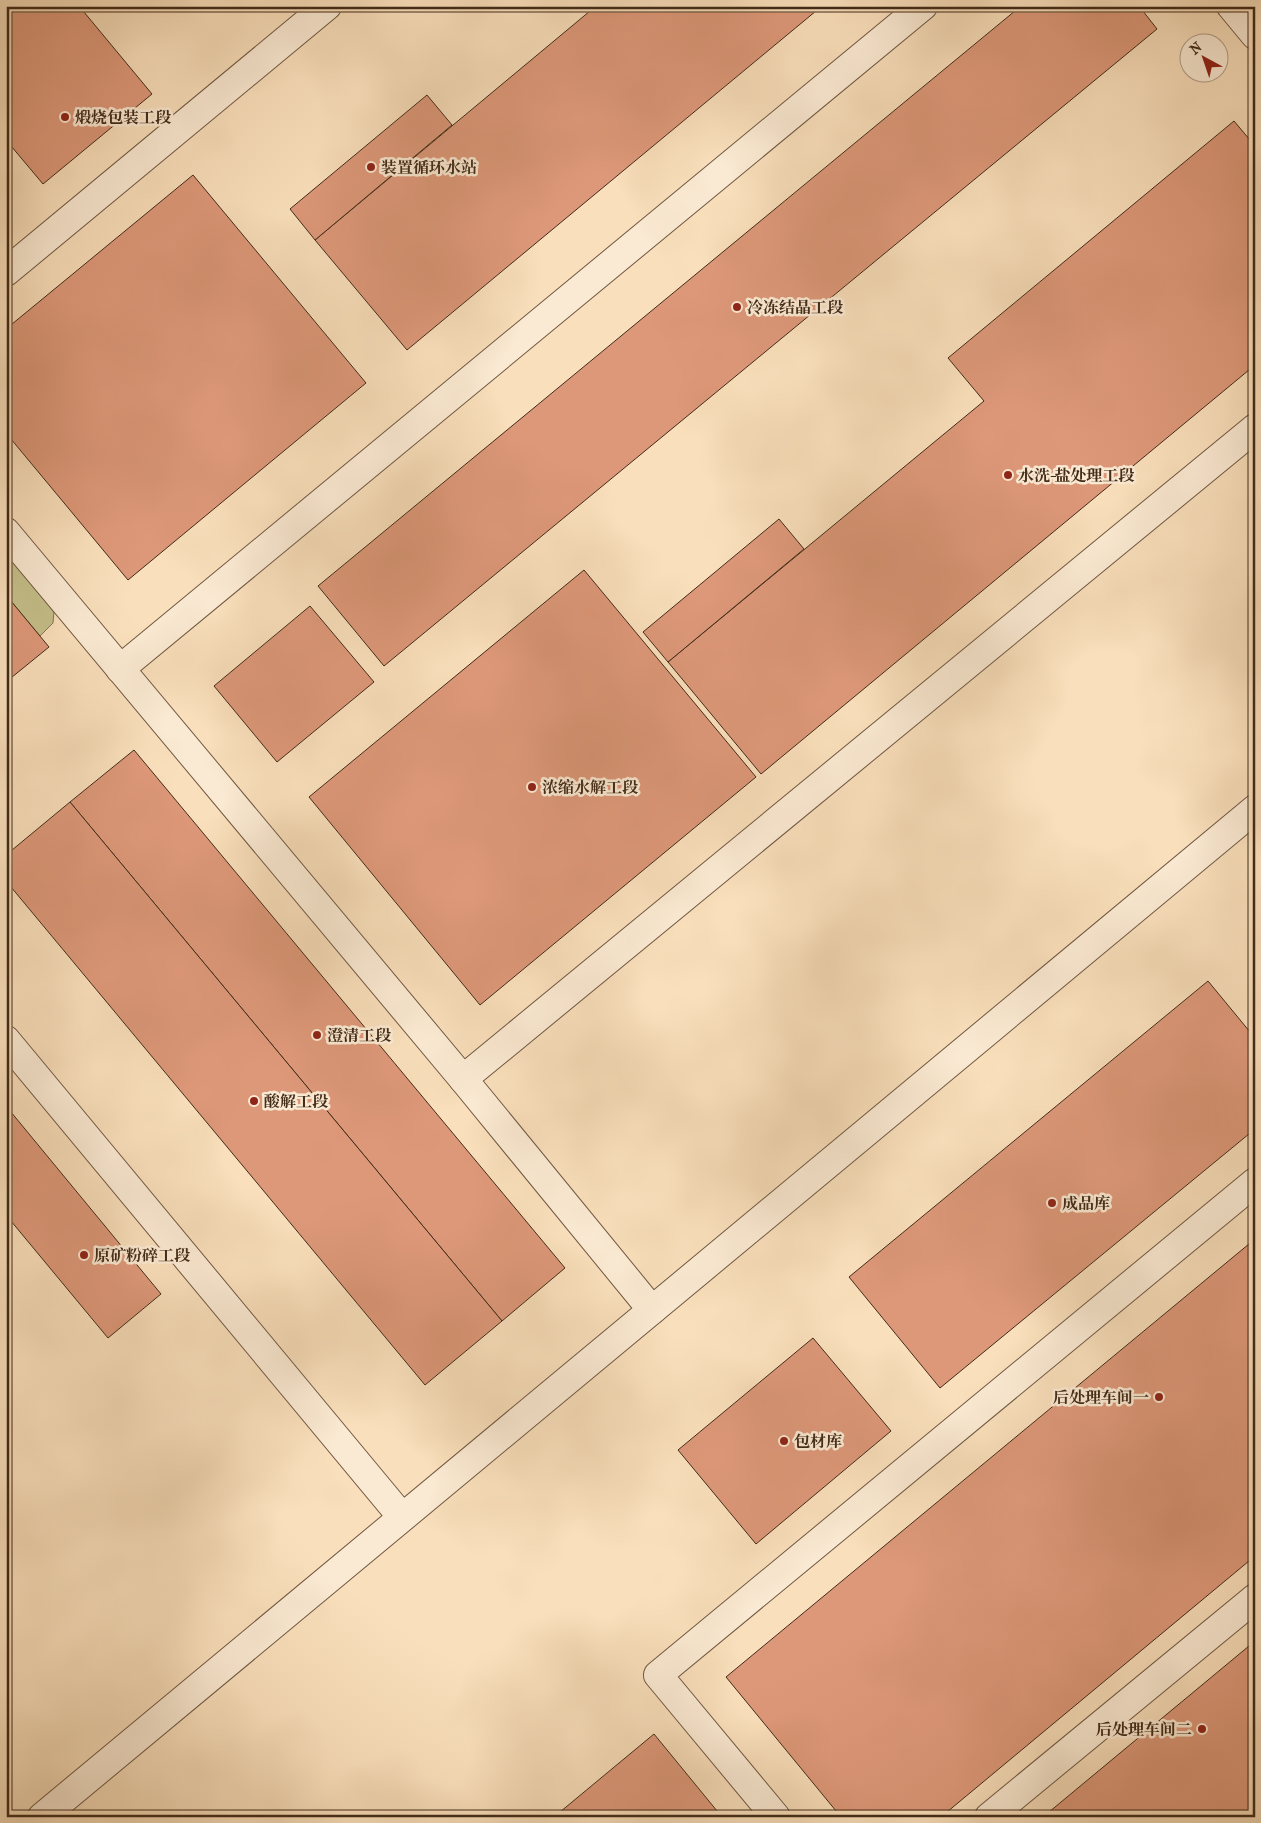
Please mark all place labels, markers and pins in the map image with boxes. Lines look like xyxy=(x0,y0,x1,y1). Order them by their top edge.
place label: 煅烧包装工段 xyxy=(75,108,172,127)
marker: 煅烧包装工段 xyxy=(59,111,71,123)
place label: 装置循环水站 xyxy=(381,158,477,177)
marker: 装置循环水站 xyxy=(365,161,377,173)
place label: 冷冻结晶工段 xyxy=(747,298,844,317)
marker: 冷冻结晶工段 xyxy=(731,301,743,313)
place label: 水洗-盐处理工段 xyxy=(1018,466,1135,485)
marker: 水洗-盐处理工段 xyxy=(1002,469,1014,481)
place label: 浓缩水解工段 xyxy=(542,778,639,797)
marker: 浓缩水解工段 xyxy=(526,781,538,793)
place label: 澄清工段 xyxy=(327,1026,392,1045)
marker: 澄清工段 xyxy=(311,1029,323,1041)
place label: 酸解工段 xyxy=(264,1092,329,1111)
marker: 酸解工段 xyxy=(248,1095,260,1107)
place label: 成品库 xyxy=(1062,1194,1110,1213)
marker: 成品库 xyxy=(1046,1197,1058,1209)
place label: 原矿粉碎工段 xyxy=(94,1246,191,1265)
marker: 原矿粉碎工段 xyxy=(78,1249,90,1261)
place label: 后处理车间一 xyxy=(1053,1388,1149,1407)
marker: 后处理车间一 xyxy=(1153,1391,1165,1403)
place label: 包材库 xyxy=(794,1432,842,1451)
marker: 包材库 xyxy=(778,1435,790,1447)
place label: 后处理车间二 xyxy=(1096,1720,1192,1739)
marker: 后处理车间二 xyxy=(1196,1723,1208,1735)

